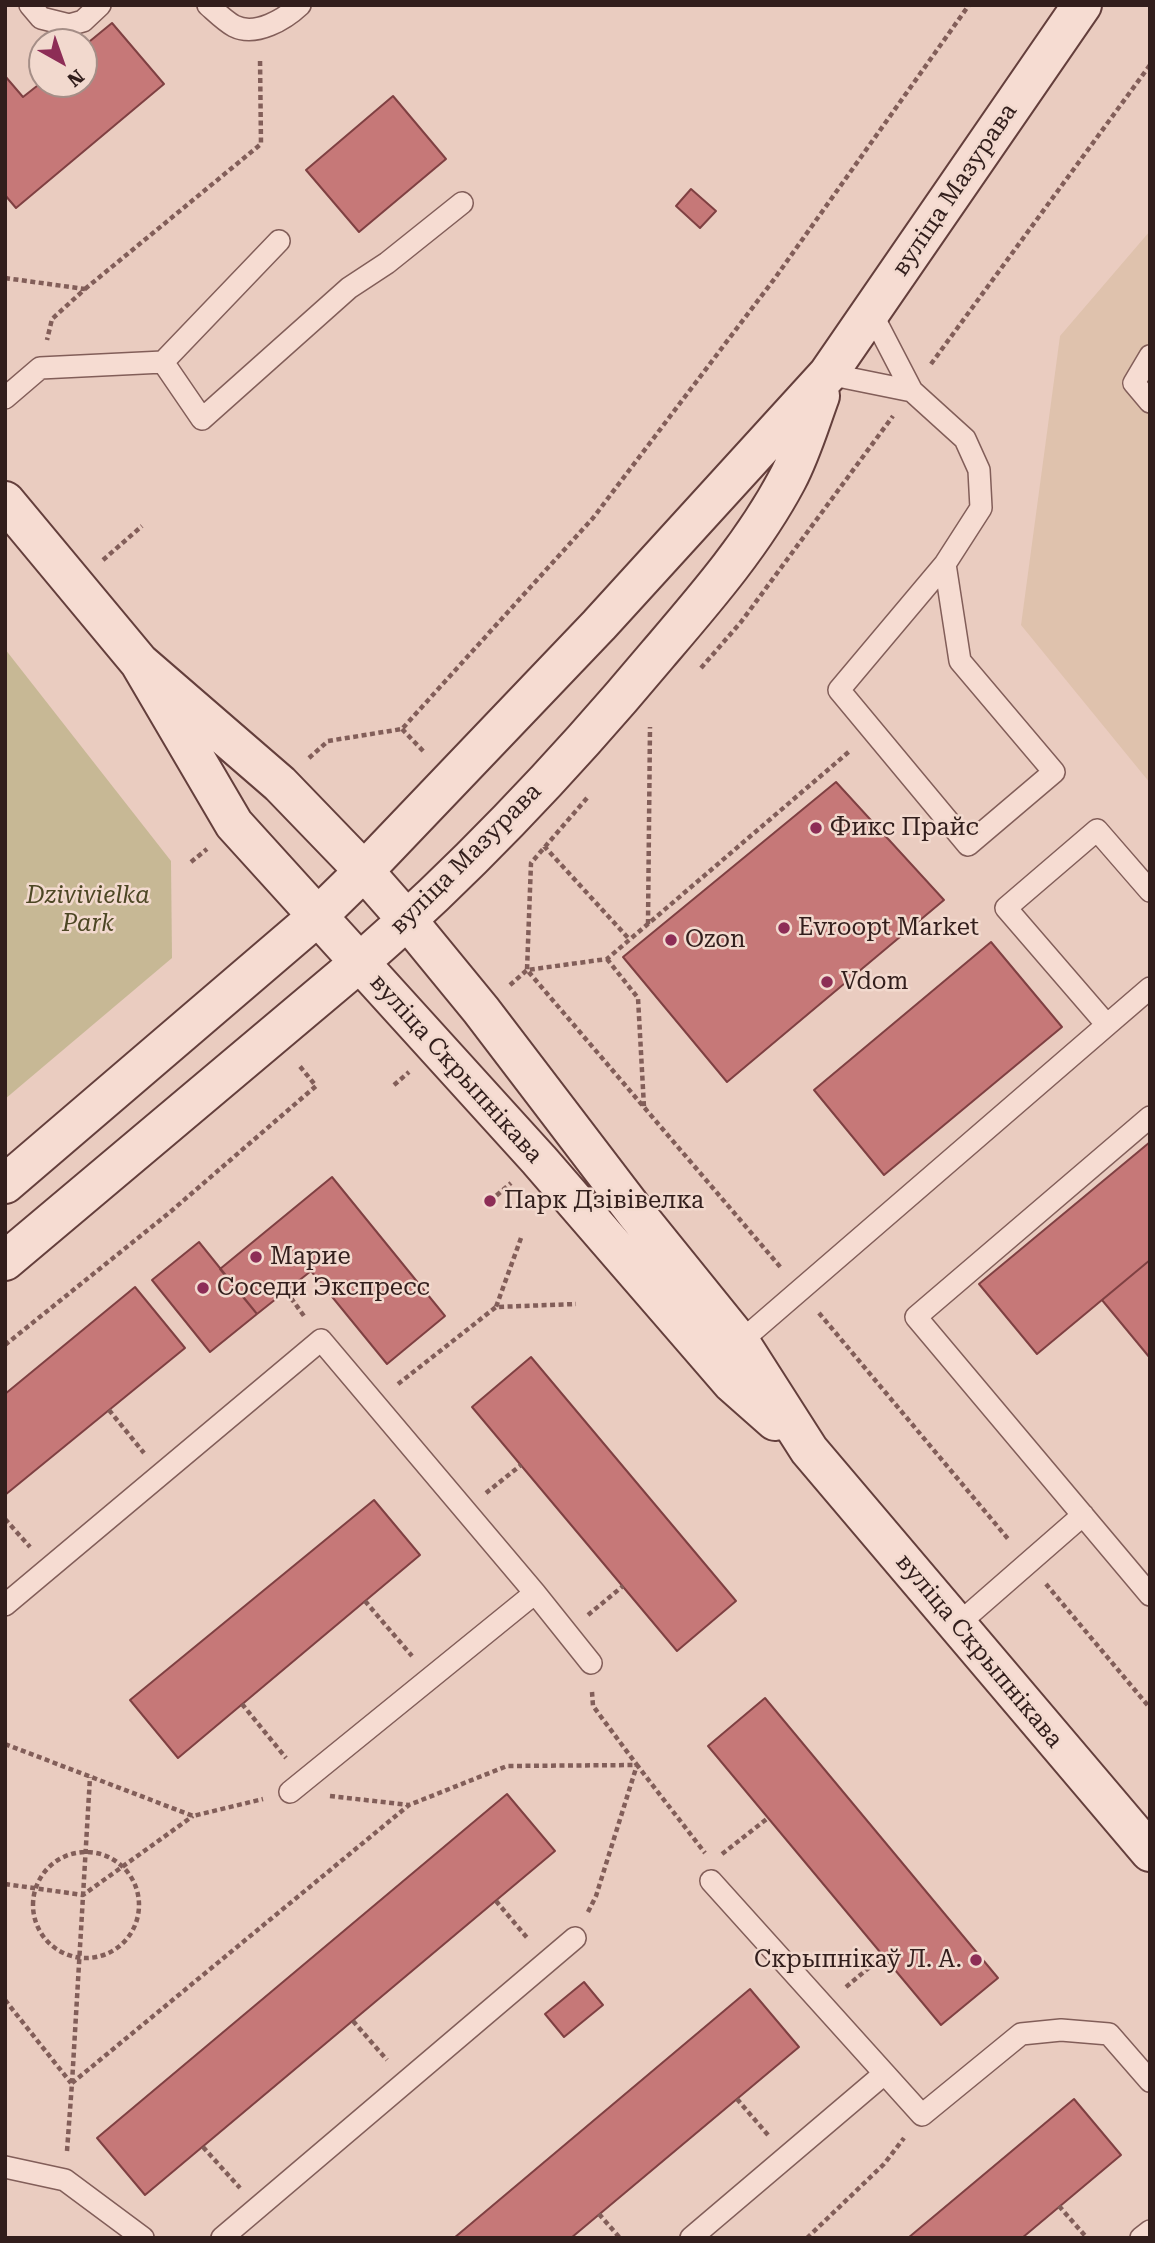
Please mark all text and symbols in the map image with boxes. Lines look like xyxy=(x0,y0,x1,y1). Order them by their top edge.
north arrow xyxy=(28,28,98,98)
text: N xyxy=(63,64,89,91)
street label: вуліца Мазурава xyxy=(887,98,1023,282)
street label: вуліца Мазурава xyxy=(384,777,548,941)
place label: Фикс Прайс xyxy=(830,814,979,842)
marker: Фикс Прайс xyxy=(808,820,824,836)
park label: Dzivivielka Park xyxy=(26,882,150,938)
place label: Evroopt Market xyxy=(798,914,979,942)
marker: Evroopt Market xyxy=(776,920,792,936)
place label: Ozon xyxy=(685,926,746,954)
marker: Ozon xyxy=(663,932,679,948)
place label: Vdom xyxy=(841,968,908,996)
street label: вуліца Скрыпнікава xyxy=(364,969,548,1169)
marker: Vdom xyxy=(819,974,835,990)
place label: Парк Дзівівелка xyxy=(504,1187,704,1215)
marker: Парк Дзівівелка xyxy=(482,1193,498,1209)
place label: Марие xyxy=(270,1243,351,1271)
marker: Марие xyxy=(248,1249,264,1265)
place label: Соседи Экспресс xyxy=(217,1274,430,1302)
marker: Соседи Экспресс xyxy=(195,1280,211,1296)
street label: вуліца Скрыпнікава xyxy=(889,1548,1069,1754)
place label: Скрыпнікаў Л. А. xyxy=(754,1946,962,1974)
marker: Скрыпнікаў Л. А. xyxy=(968,1952,984,1968)

